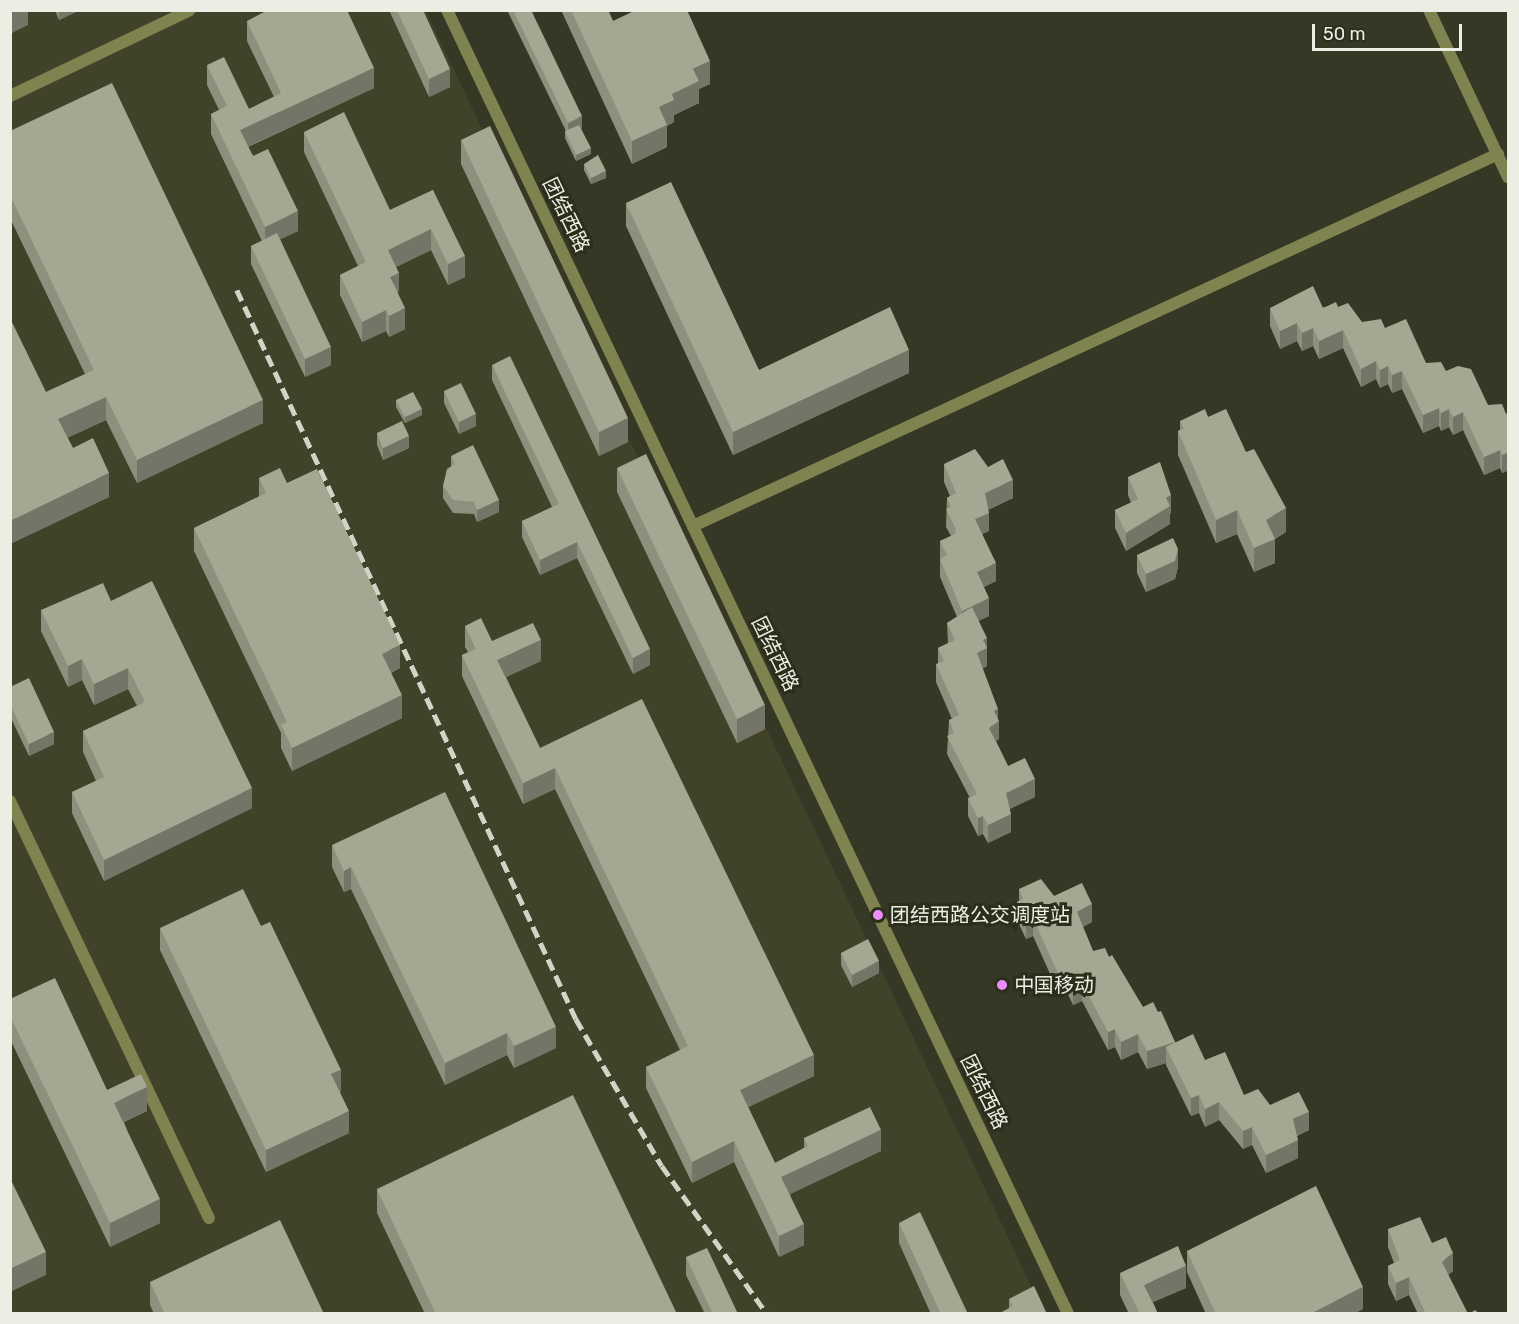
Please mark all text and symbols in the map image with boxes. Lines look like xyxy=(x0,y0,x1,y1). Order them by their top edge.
scale bar xyxy=(1315,12,1465,50)
text: 50 m xyxy=(1323,23,1366,45)
street label: 团结西路 xyxy=(538,174,594,256)
street label: 团结西路 xyxy=(747,613,803,695)
place label: 团结西路公交调度站 xyxy=(890,903,1070,927)
marker: 团结西路公交调度站 xyxy=(871,908,885,922)
place label: 中国移动 xyxy=(1014,973,1094,997)
marker: 中国移动 xyxy=(995,978,1009,992)
street label: 团结西路 xyxy=(956,1051,1012,1133)

